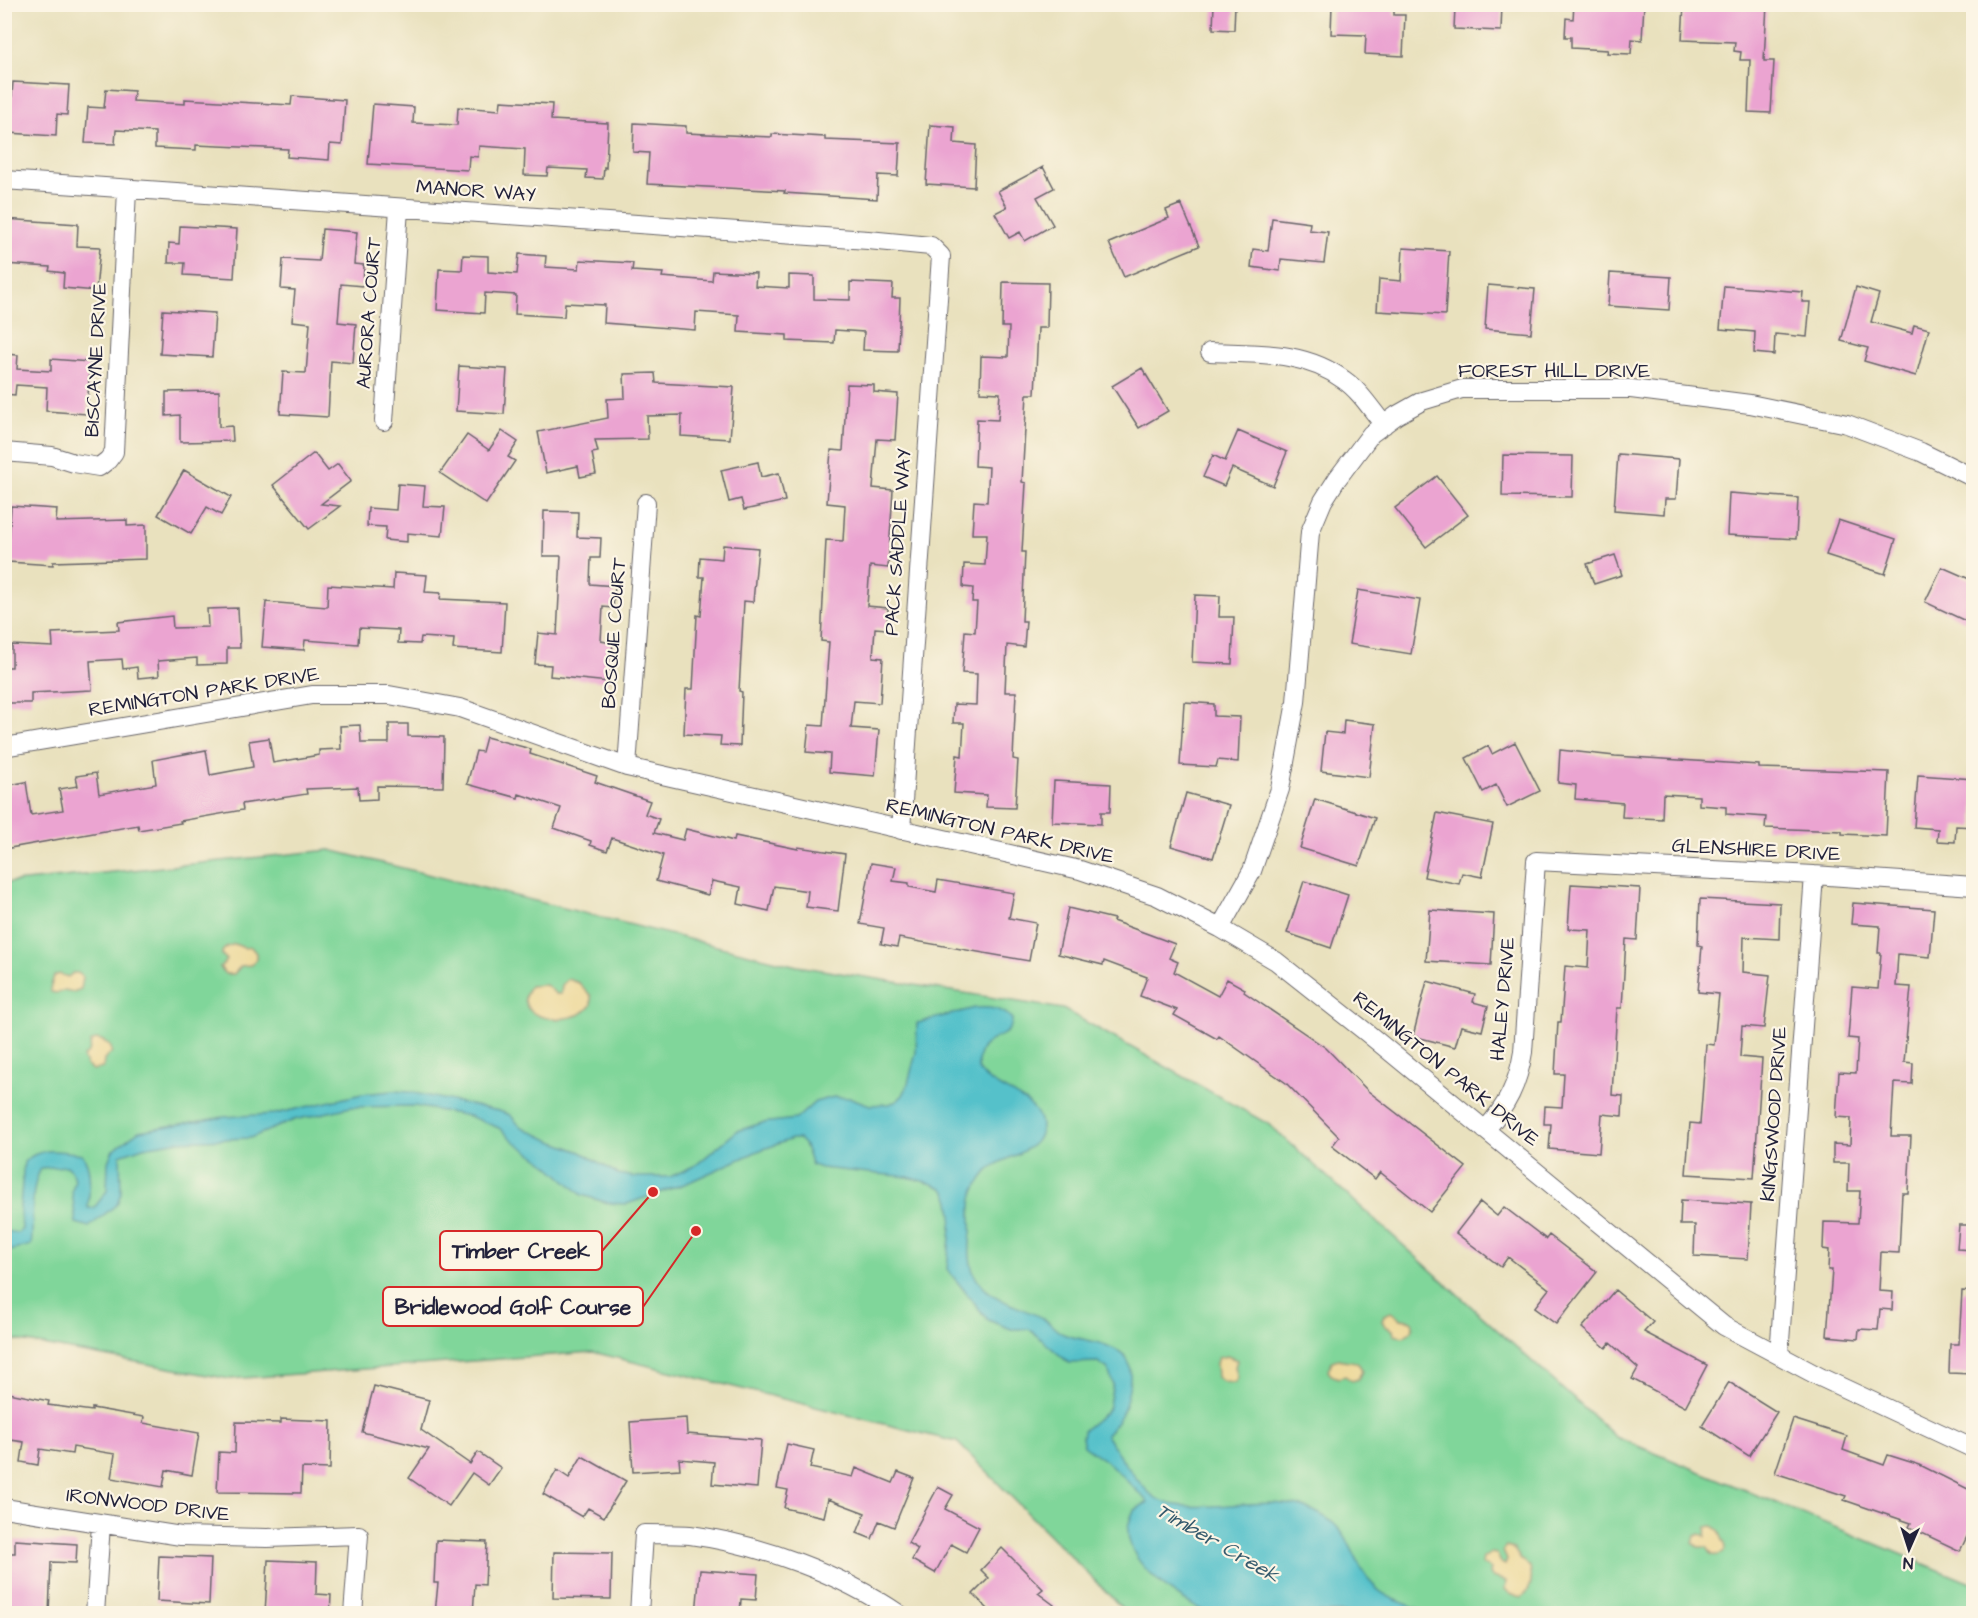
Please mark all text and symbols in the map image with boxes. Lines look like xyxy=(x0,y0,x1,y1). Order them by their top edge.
street label: MANOR WAY xyxy=(415,173,537,209)
street label: AURORA COURT xyxy=(350,236,388,390)
street label: BISCAYNE DRIVE xyxy=(78,282,114,438)
street label: FOREST HILL DRIVE xyxy=(1458,357,1650,385)
street label: PACK SADDLE WAY xyxy=(877,447,919,636)
street label: BOSQUE COURT xyxy=(595,556,633,709)
street label: REMINGTON PARK DRIVE xyxy=(87,660,321,724)
street label: REMINGTON PARK DRIVE xyxy=(883,791,1117,871)
street label: GLENSHIRE DRIVE xyxy=(1671,832,1841,868)
street label: HALEY DRIVE xyxy=(1484,936,1522,1062)
street label: REMINGTON PARK DRIVE xyxy=(1347,985,1545,1153)
street label: KINGSWOOD DRIVE xyxy=(1754,1025,1794,1203)
callout: Timber Creek xyxy=(440,1231,602,1270)
text: Timber Creek xyxy=(451,1237,590,1266)
callout: Bridlewood Golf Course xyxy=(383,1287,643,1326)
text: Bridlewood Golf Course xyxy=(395,1293,632,1322)
street label: IRONWOOD DRIVE xyxy=(65,1481,231,1529)
water label: Timber Creek xyxy=(1151,1496,1286,1591)
north arrow xyxy=(1879,1519,1939,1579)
text: N xyxy=(1903,1552,1914,1574)

